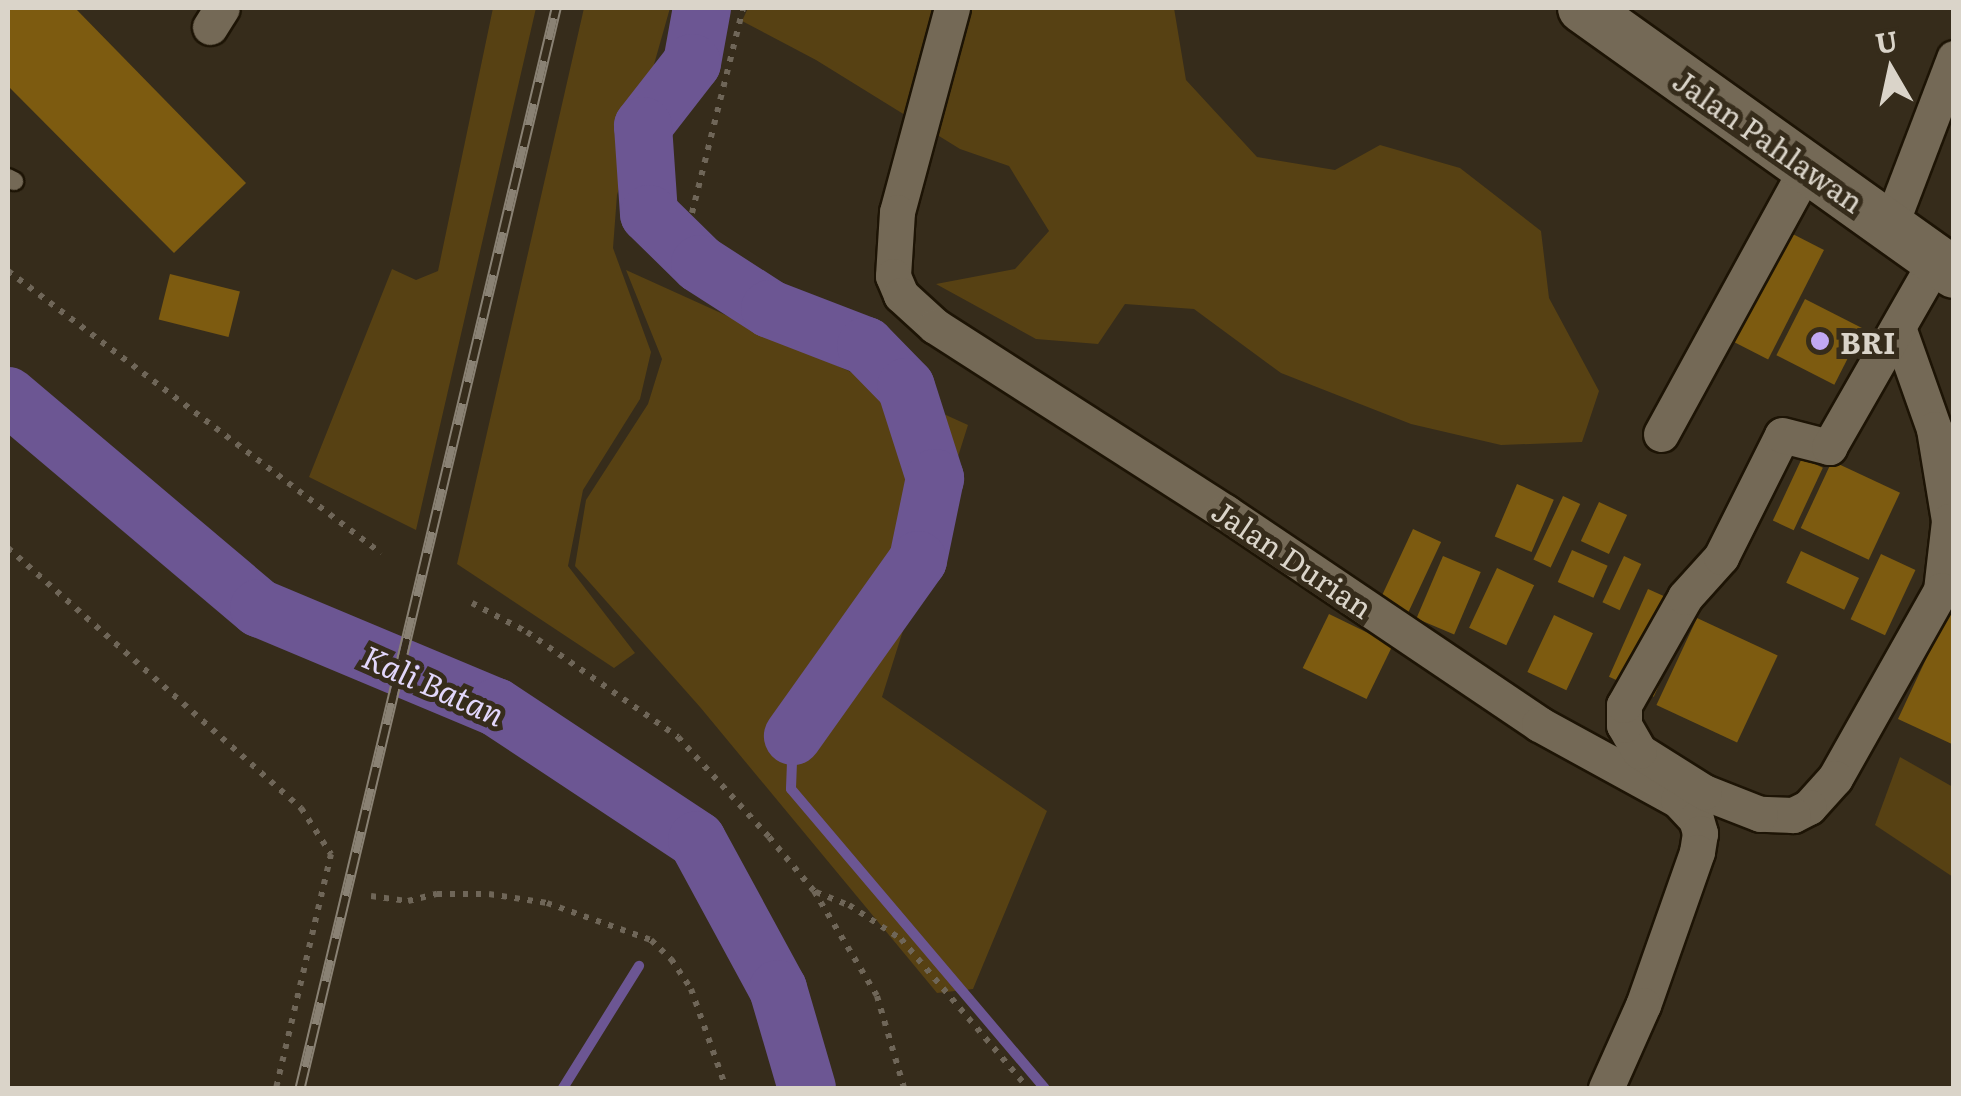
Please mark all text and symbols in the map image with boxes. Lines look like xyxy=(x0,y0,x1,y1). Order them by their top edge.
text: U xyxy=(1872,18,1900,63)
north arrow xyxy=(1841,20,1941,120)
street label: Jalan Pahlawan xyxy=(1667,61,1871,219)
place label: BRI xyxy=(1840,323,1896,359)
marker: BRI xyxy=(1809,330,1831,352)
street label: Jalan Durian xyxy=(1206,491,1380,625)
water label: Kali Batan xyxy=(357,636,511,732)

